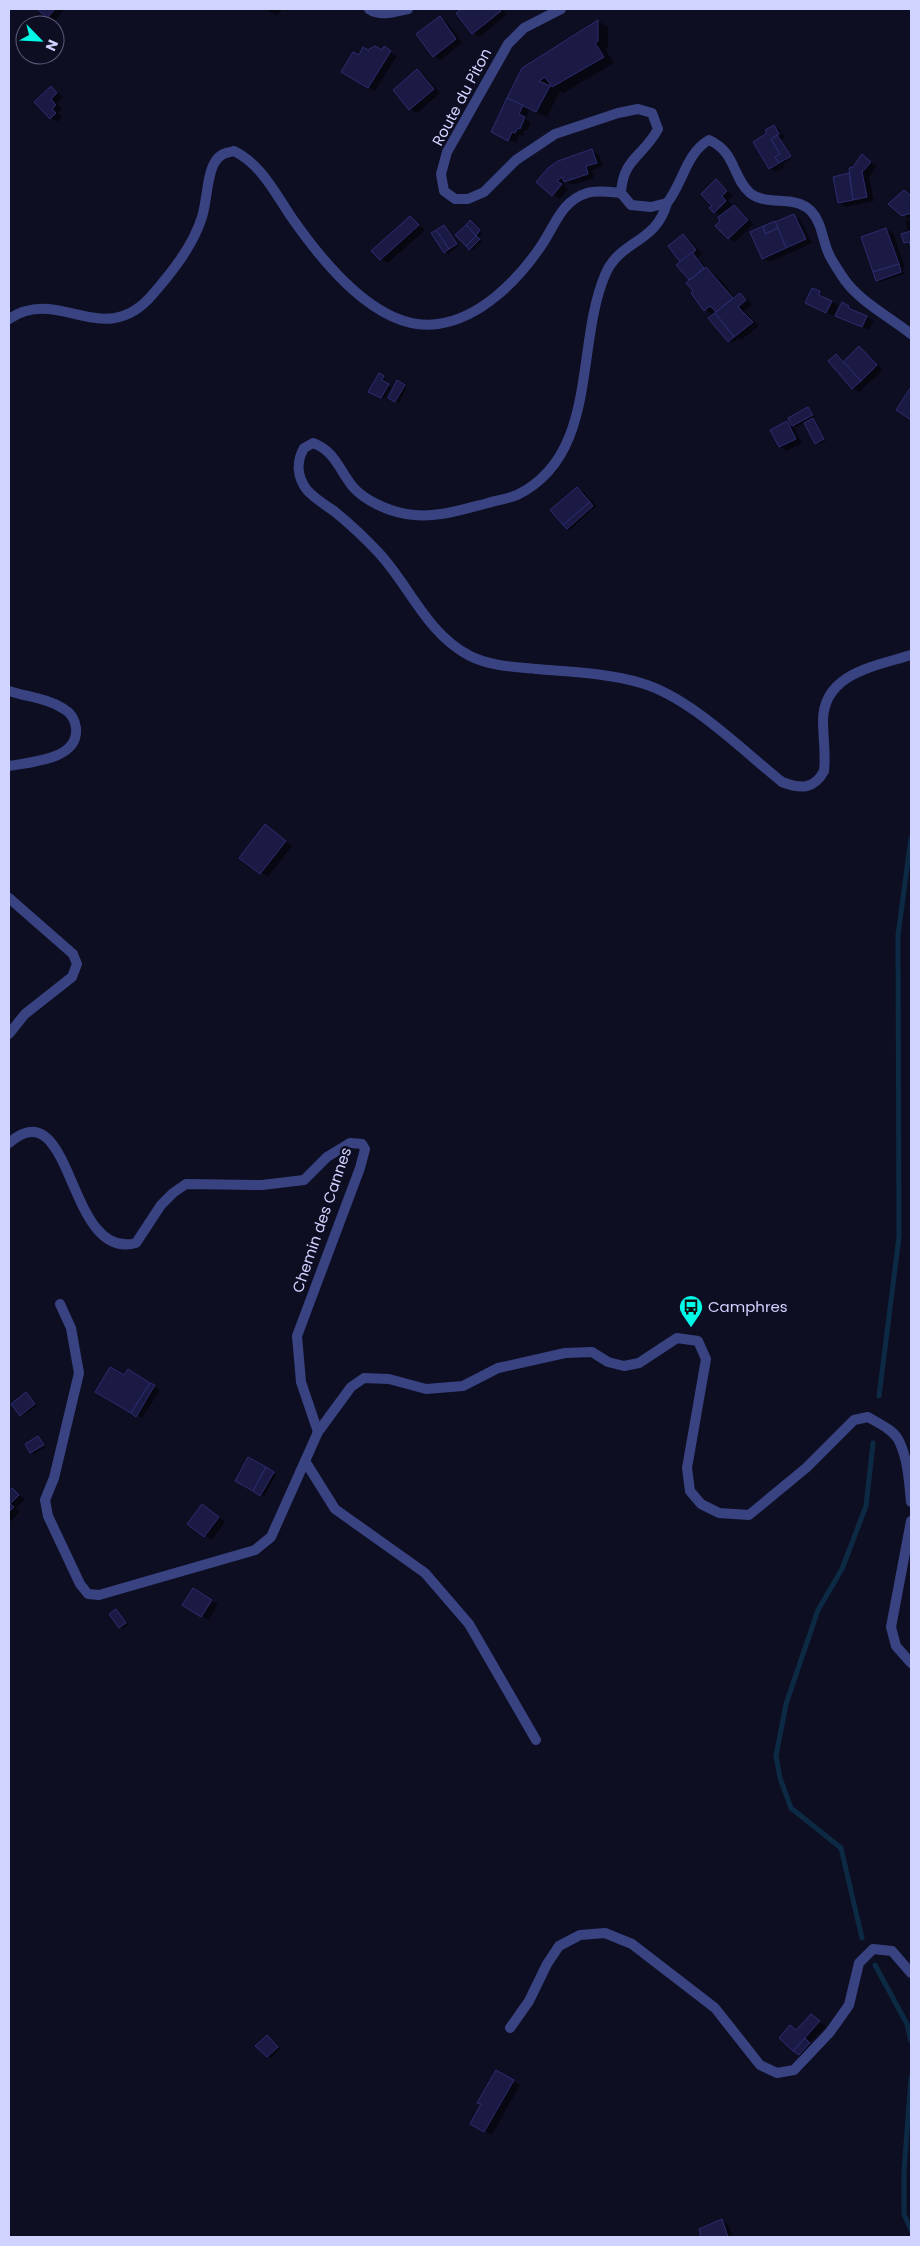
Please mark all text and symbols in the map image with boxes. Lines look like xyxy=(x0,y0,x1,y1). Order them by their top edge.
north arrow xyxy=(15,15,65,65)
text: N xyxy=(41,36,63,54)
street label: Route du Piton xyxy=(427,44,496,149)
street label: Chemin des Cannes xyxy=(287,1144,356,1295)
bus stop icon: Camphres xyxy=(678,1294,704,1328)
place label: Camphres xyxy=(708,1296,788,1317)

